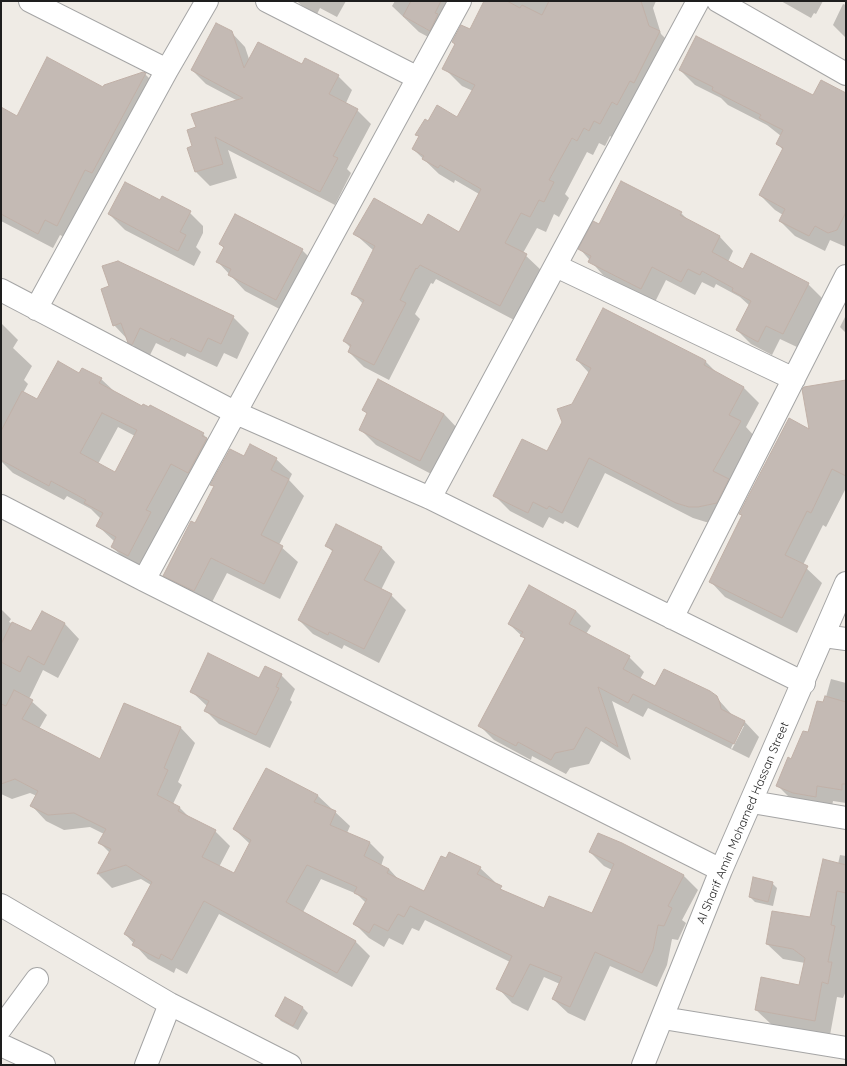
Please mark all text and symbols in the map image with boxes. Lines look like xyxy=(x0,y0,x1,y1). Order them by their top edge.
street label: Al Sharif Amin Mohamed Hassan Street xyxy=(694,720,792,926)

